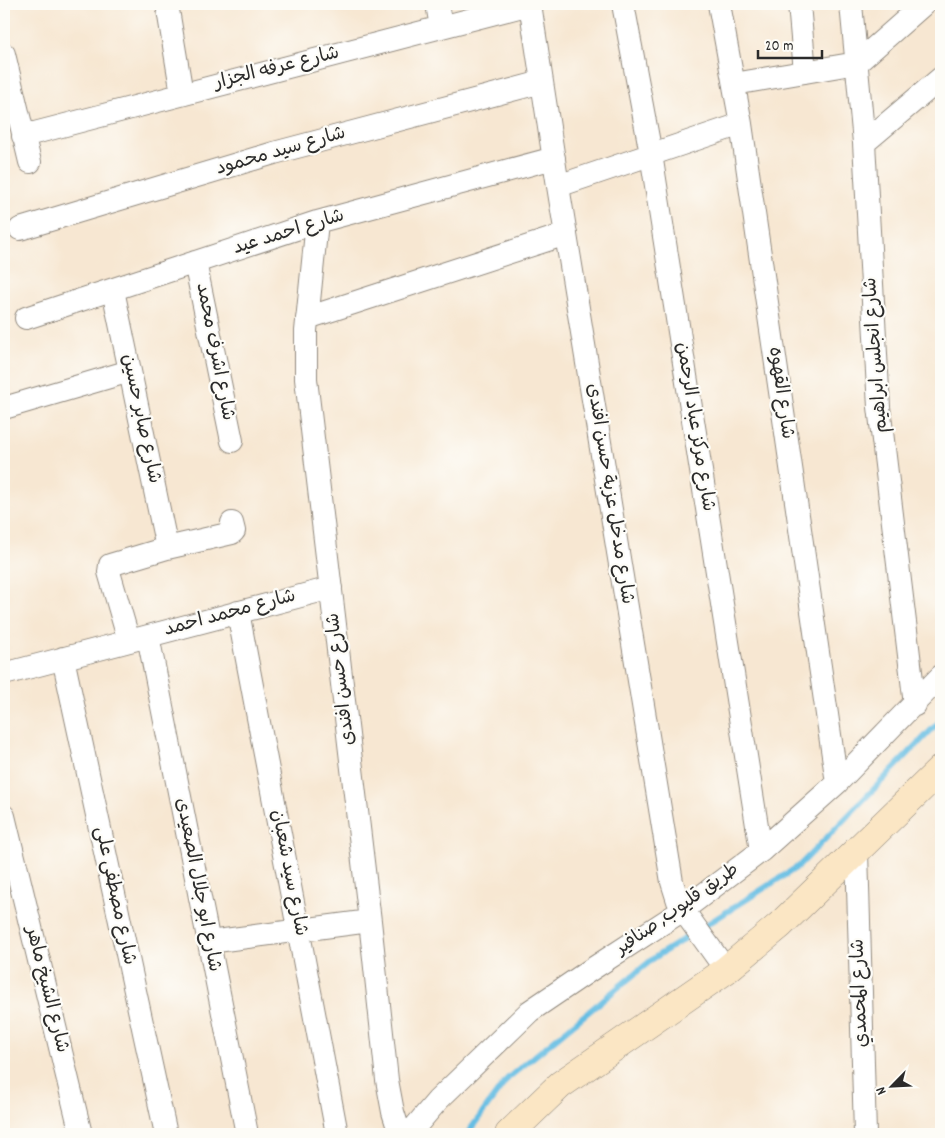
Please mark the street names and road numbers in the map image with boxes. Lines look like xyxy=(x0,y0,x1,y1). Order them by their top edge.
street label: شارع عرفه الجزار xyxy=(210,40,342,98)
street label: شارع سيد محمود xyxy=(213,121,349,183)
street label: شارع احمد عيد xyxy=(230,203,348,263)
street label: شارع انجلس ابراهيم xyxy=(858,276,896,434)
street label: شارع اشرف محمد xyxy=(187,281,241,423)
street label: شارع مركز عباد الرحمن xyxy=(667,340,721,514)
street label: شارع القهوه xyxy=(760,345,800,441)
street label: شارع صابر حسين xyxy=(113,352,167,486)
street label: شارع مدخل عزبة حسن افندى xyxy=(578,382,640,606)
street label: شارع محمد احمد xyxy=(161,583,299,645)
street label: شارع حسن افندى xyxy=(320,611,364,747)
street label: شارع ابو جلال الصعيدى xyxy=(167,796,227,974)
street label: شارع سيد شعبان xyxy=(262,807,314,939)
street label: شارع مصطفى على xyxy=(86,824,142,968)
street label: طريق قليوب, صنافير xyxy=(609,857,745,964)
street label: شارع الشيخ ماهر xyxy=(17,922,75,1056)
street label: شارع المحمدي xyxy=(846,938,876,1048)

